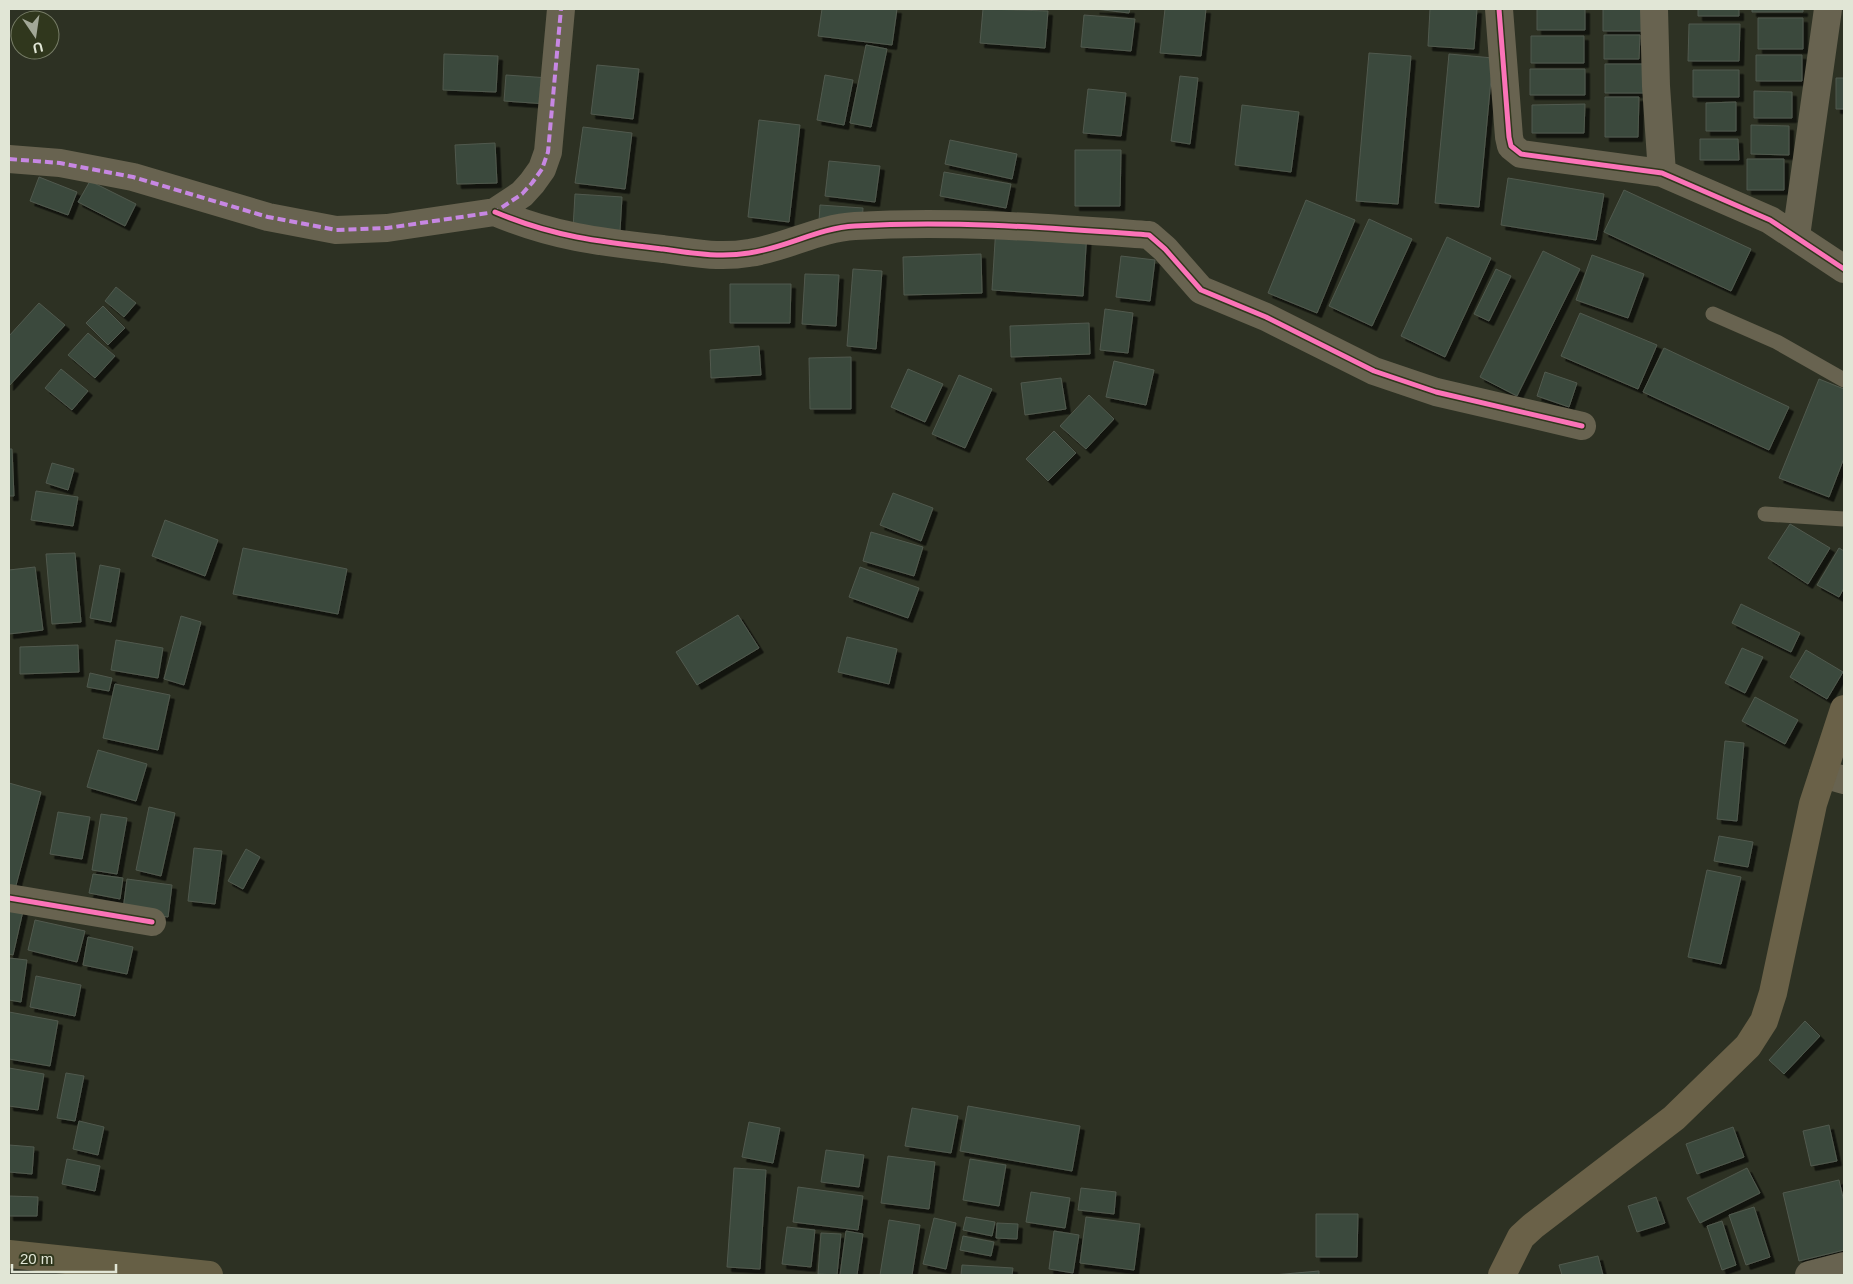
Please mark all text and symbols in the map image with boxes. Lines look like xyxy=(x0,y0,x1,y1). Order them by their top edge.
north arrow xyxy=(10,10,60,60)
text: U xyxy=(31,39,45,57)
scale bar xyxy=(12,1242,116,1274)
text: 20 m xyxy=(20,1250,53,1267)

